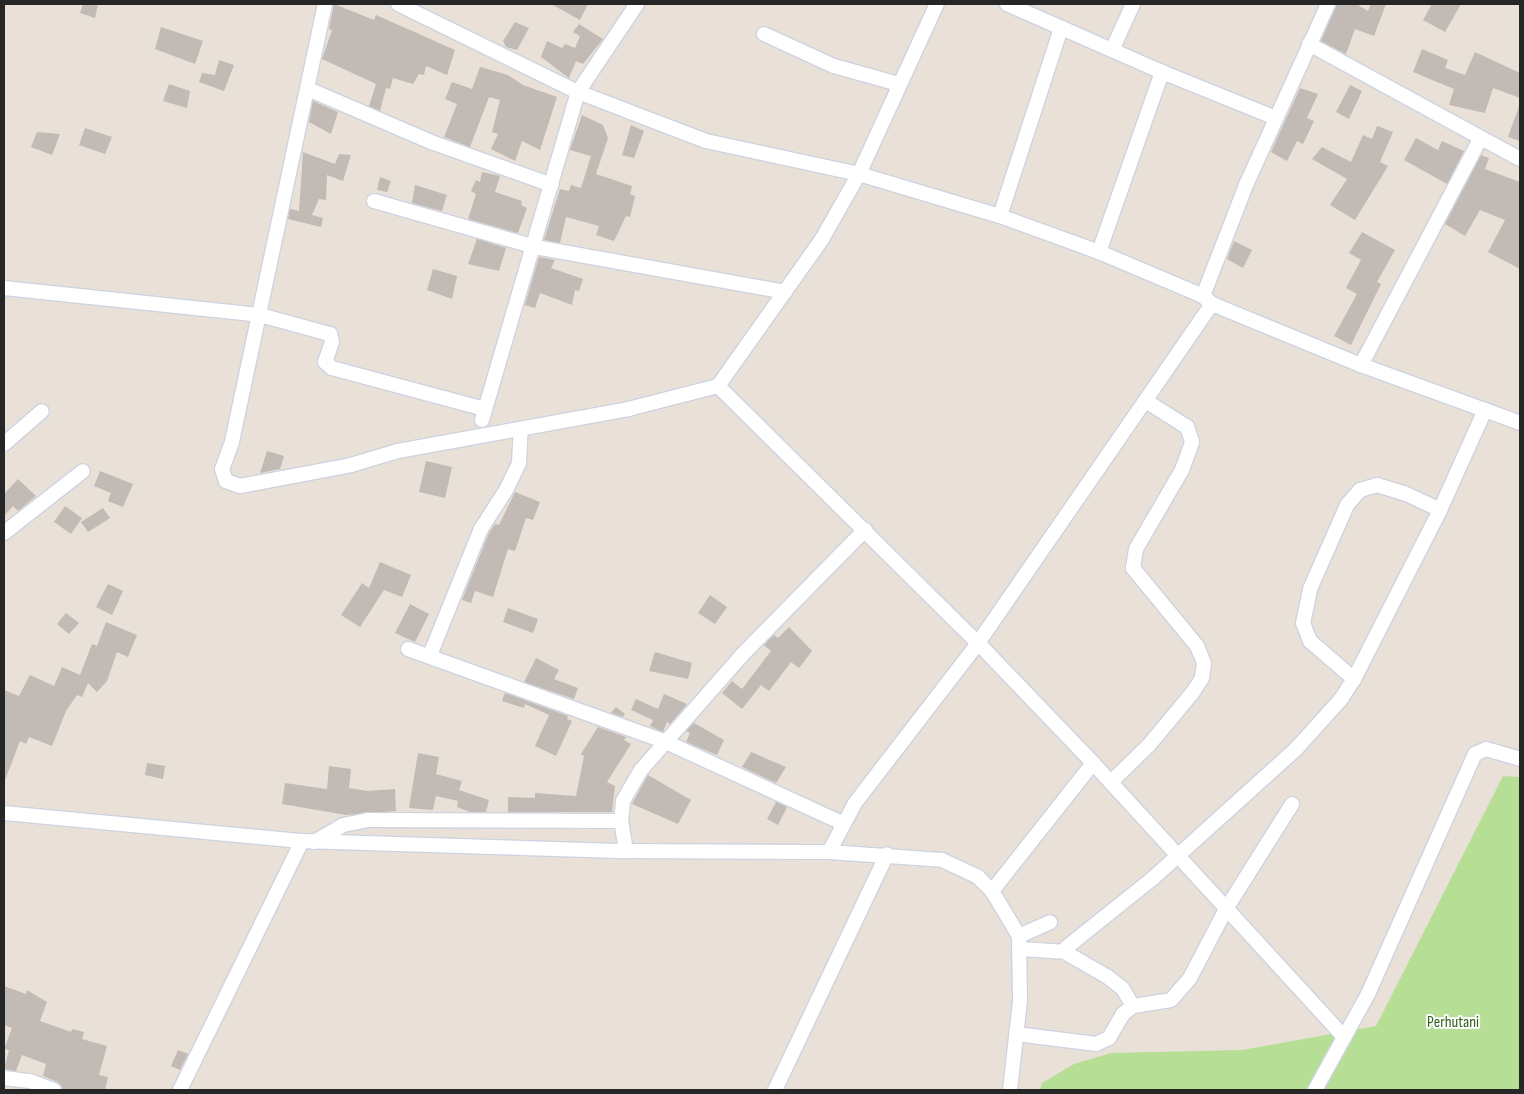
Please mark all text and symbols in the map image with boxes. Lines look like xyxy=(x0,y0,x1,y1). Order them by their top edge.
park label: Perhutani xyxy=(1427,1013,1479,1033)

